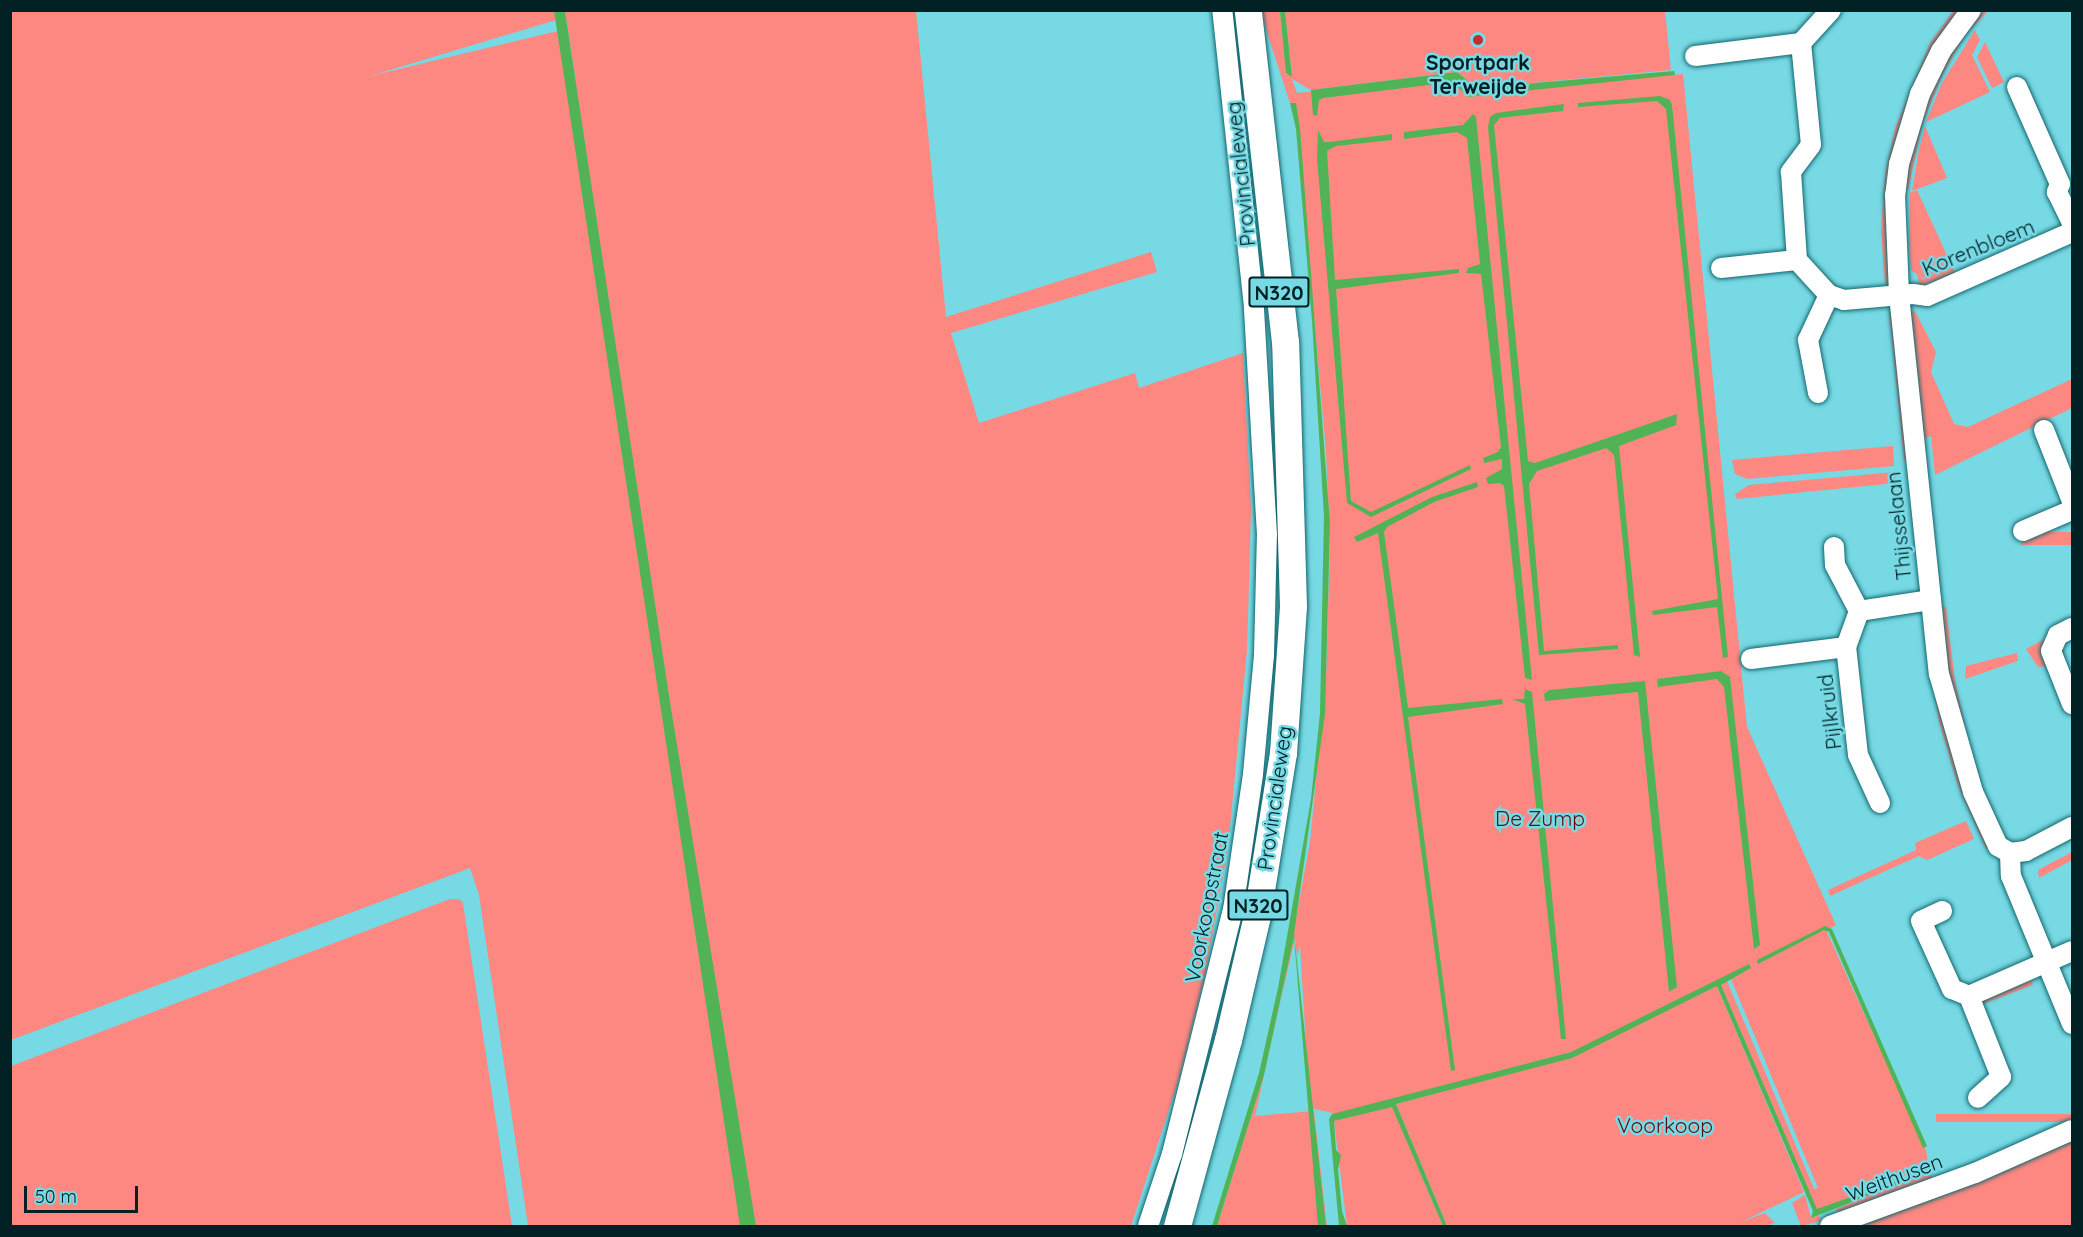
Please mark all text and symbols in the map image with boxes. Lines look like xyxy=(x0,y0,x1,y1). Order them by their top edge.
marker: Sportpark Terweijde xyxy=(1471,33,1485,47)
place label: Sportpark Terweijde xyxy=(1426,49,1530,99)
street label: Provincialeweg xyxy=(1220,100,1260,248)
street label: Korenbloem xyxy=(1918,213,2038,281)
road number: N320 xyxy=(1248,275,1310,309)
street label: Thijsselaan xyxy=(1880,470,1916,582)
street label: Pijlkruid xyxy=(1812,673,1846,751)
street label: Provincialeweg xyxy=(1251,724,1297,872)
park label: De Zump xyxy=(1495,805,1585,831)
street label: Voorkoopstraat xyxy=(1179,829,1233,985)
road number: N320 xyxy=(1226,888,1290,922)
park label: Voorkoop xyxy=(1617,1112,1713,1138)
street label: Weithusen xyxy=(1842,1148,1946,1206)
scale bar xyxy=(27,1174,141,1212)
text: 50 m xyxy=(35,1185,77,1208)

